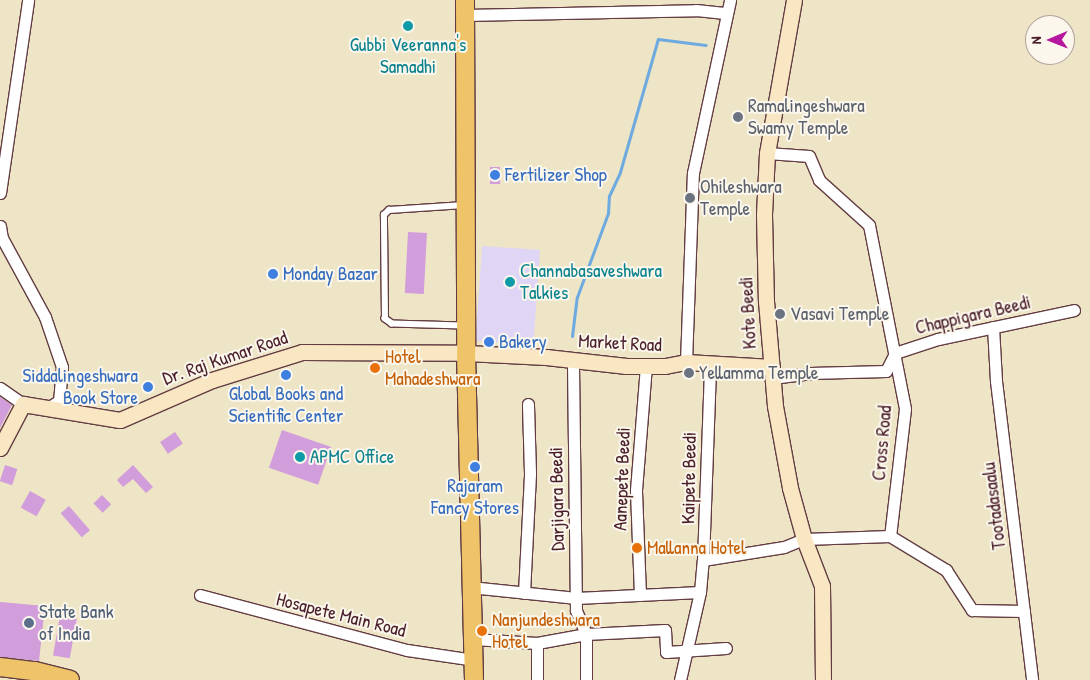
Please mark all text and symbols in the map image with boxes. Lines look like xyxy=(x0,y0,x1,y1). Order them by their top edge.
north arrow xyxy=(1025,15,1075,65)
marker: Gubbi Veeranna's Samadhi xyxy=(402,20,414,32)
place label: Gubbi Veeranna's Samadhi xyxy=(350,34,466,78)
text: N xyxy=(1026,36,1045,44)
place label: Ramalingeshwara Swamy Temple xyxy=(748,95,865,139)
marker: Ramalingeshwara Swamy Temple xyxy=(732,111,744,123)
place label: Fertilizer Shop xyxy=(505,164,607,186)
marker: Fertilizer Shop xyxy=(489,169,501,181)
place label: Ohileshwara Temple xyxy=(700,176,782,220)
marker: Ohileshwara Temple xyxy=(684,192,696,204)
place label: Channabasaveshwara Talkies xyxy=(520,260,662,304)
place label: Monday Bazar xyxy=(283,263,378,285)
marker: Monday Bazar xyxy=(267,268,279,280)
marker: Channabasaveshwara Talkies xyxy=(504,276,516,288)
street label: Kote Beedi xyxy=(735,276,761,350)
street label: Chappigara Beedi xyxy=(913,291,1033,339)
place label: Vasavi Temple xyxy=(790,303,889,325)
marker: Vasavi Temple xyxy=(774,308,786,320)
street label: Dr. Raj Kumar Road xyxy=(160,326,290,390)
street label: Market Road xyxy=(578,329,662,357)
place label: Bakery xyxy=(499,331,547,353)
marker: Bakery xyxy=(483,336,495,348)
place label: Hotel Mahadeshwara xyxy=(385,346,480,390)
marker: Hotel Mahadeshwara xyxy=(369,362,381,374)
place label: Yellamma Temple xyxy=(699,362,818,384)
place label: Siddalingeshwara Book Store xyxy=(23,365,138,409)
marker: Yellamma Temple xyxy=(683,367,695,379)
marker: Global Books and Scientific Center xyxy=(280,369,292,381)
marker: Siddalingeshwara Book Store xyxy=(142,381,154,393)
place label: Global Books and Scientific Center xyxy=(229,383,343,427)
street label: Cross Road xyxy=(867,404,897,482)
street label: Aanepete Beedi xyxy=(609,427,635,531)
street label: Kaipete Beedi xyxy=(677,432,701,524)
place label: APMC Office xyxy=(310,446,394,468)
street label: Darjigara Beedi xyxy=(545,447,569,551)
marker: APMC Office xyxy=(294,451,306,463)
marker: Rajaram Fancy Stores xyxy=(469,461,481,473)
street label: Tootadasaalu xyxy=(977,461,1011,551)
place label: Rajaram Fancy Stores xyxy=(431,475,519,519)
place label: Mallanna Hotel xyxy=(647,537,746,559)
marker: Mallanna Hotel xyxy=(631,542,643,554)
street label: Hosapete Main Road xyxy=(274,588,408,642)
place label: State Bank of India xyxy=(39,601,114,645)
place label: Nanjundeshwara Hotel xyxy=(492,609,600,653)
marker: State Bank of India xyxy=(23,617,35,629)
marker: Nanjundeshwara Hotel xyxy=(476,625,488,637)

